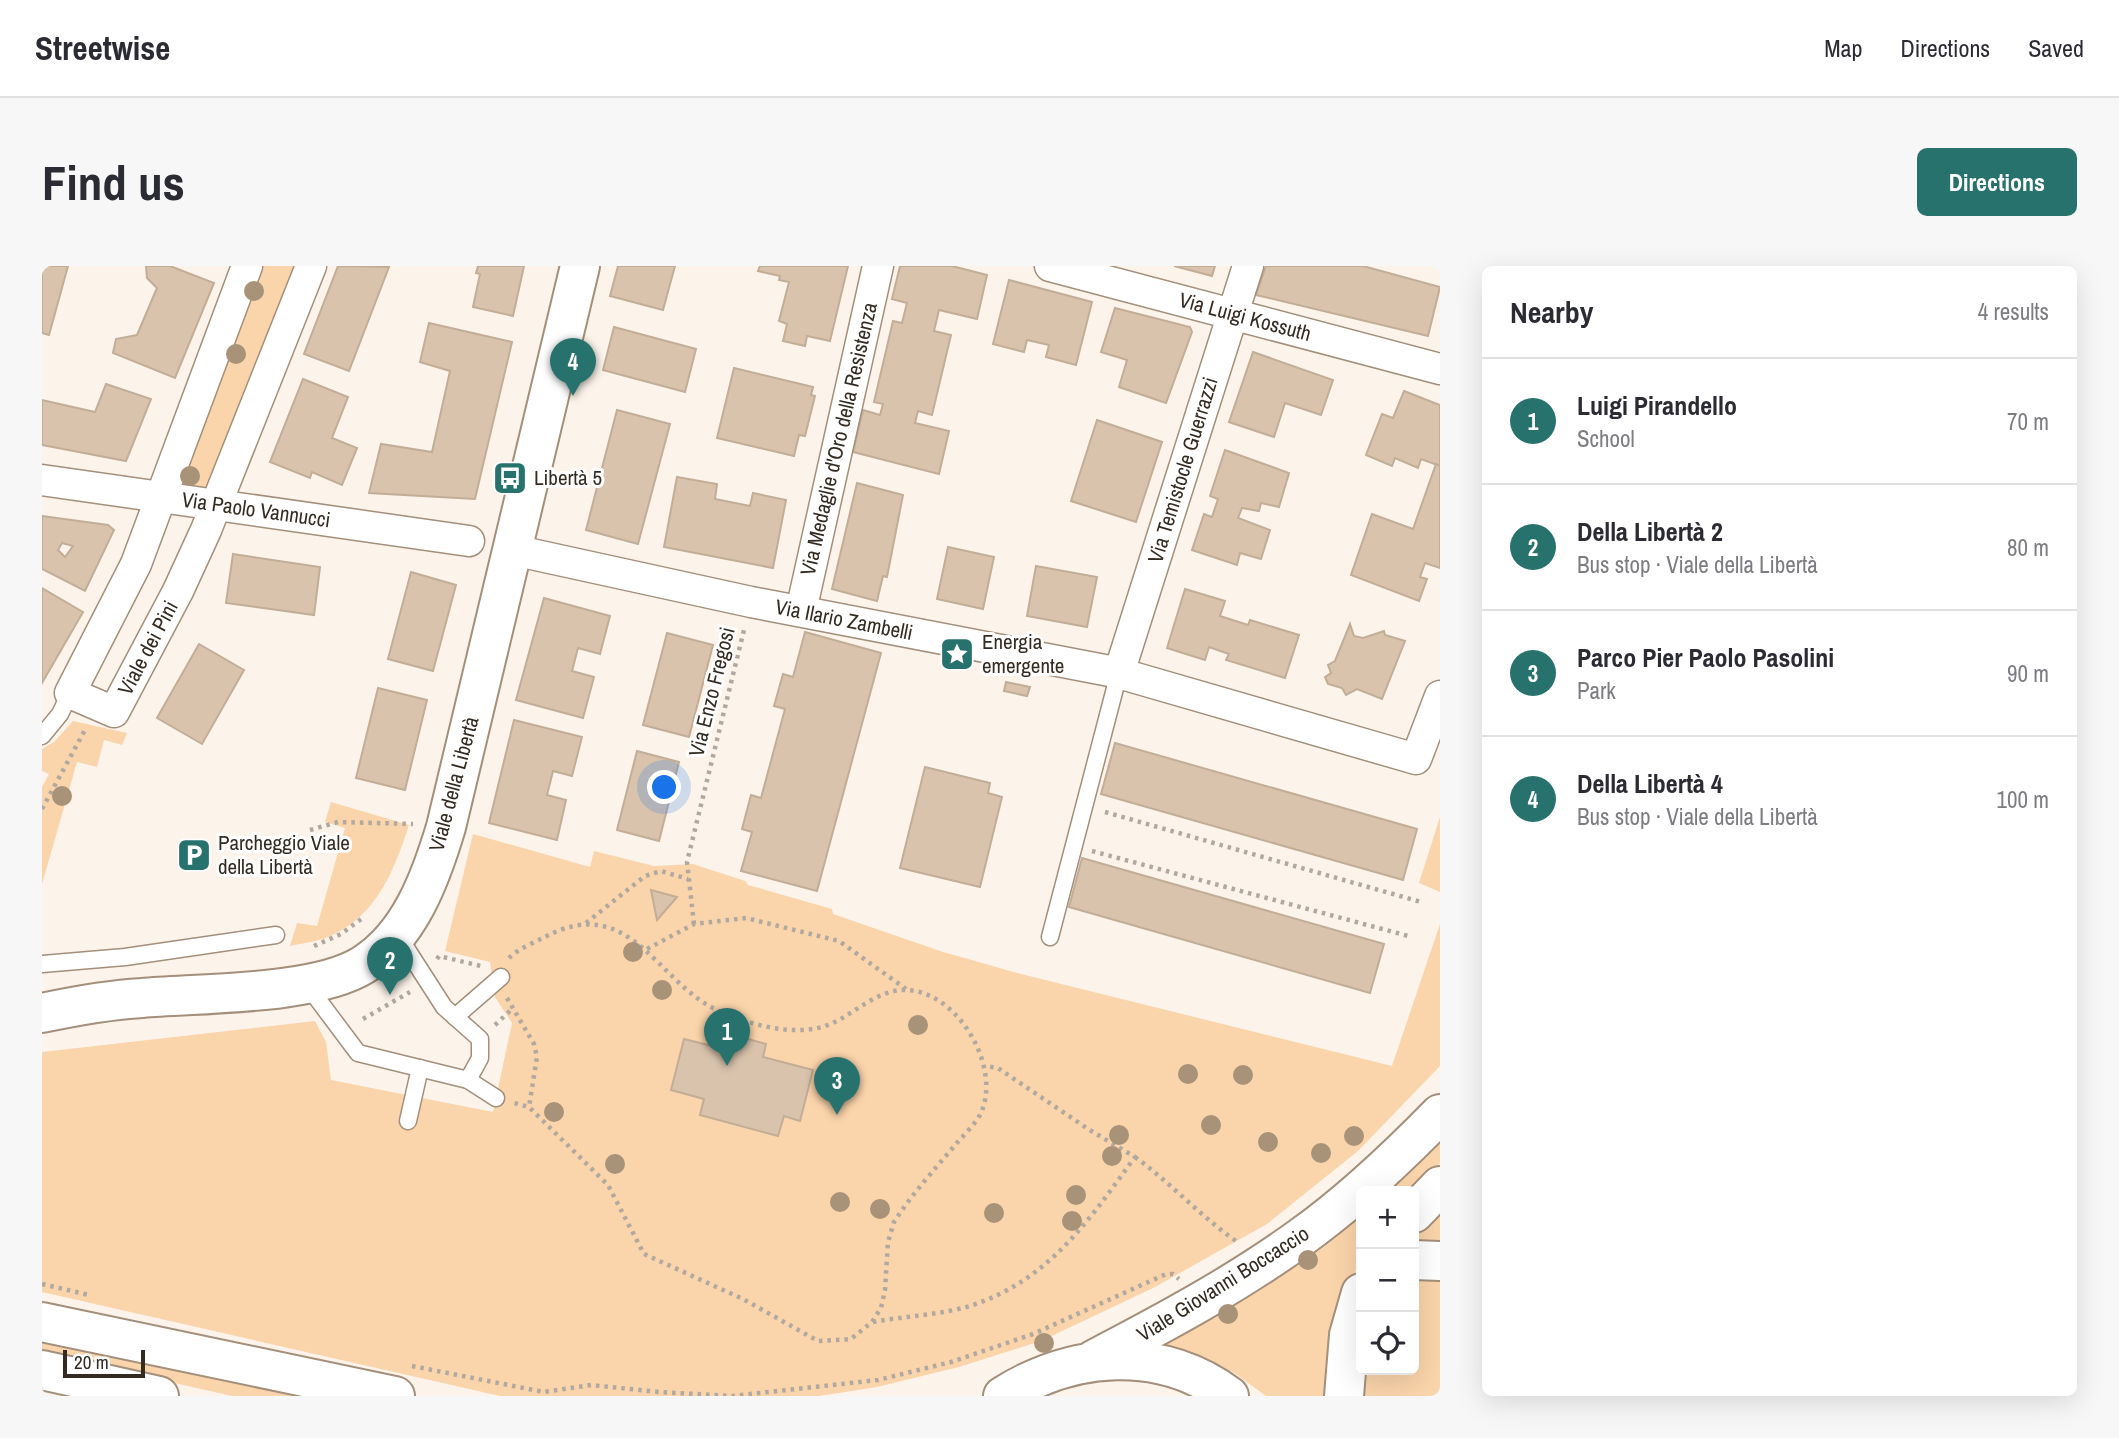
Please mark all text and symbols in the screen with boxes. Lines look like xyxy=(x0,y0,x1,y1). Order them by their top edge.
text: Streetwise xyxy=(35,26,170,70)
text: Map xyxy=(1824,32,1862,64)
text: Directions xyxy=(1900,32,1990,64)
text: Saved xyxy=(2028,32,2084,64)
button: Directions xyxy=(1917,148,2077,216)
text: Find us xyxy=(42,149,185,215)
street label: Via Luigi Kossuth xyxy=(1176,285,1314,348)
text: Nearby xyxy=(1510,292,1593,332)
text: 4 results xyxy=(1978,296,2049,327)
street label: Via Medaglie d'Oro della Resistenza xyxy=(793,299,884,578)
pin: 4 xyxy=(550,338,596,396)
street label: Via Temistocle Guerrazzi xyxy=(1140,373,1225,566)
text: Luigi Pirandello xyxy=(1577,388,1737,423)
text: 1 xyxy=(1528,406,1538,437)
text: 70 m xyxy=(2007,406,2049,437)
text: School xyxy=(1577,423,1635,454)
bus stop icon: Libertà 5 xyxy=(491,459,529,497)
place label: Libertà 5 xyxy=(534,463,602,492)
street label: Via Paolo Vannucci xyxy=(180,485,332,534)
text: Della Libertà 2 xyxy=(1577,514,1723,549)
text: 2 xyxy=(1528,532,1538,563)
text: 80 m xyxy=(2007,532,2049,563)
text: Bus stop · Viale della Libertà xyxy=(1577,549,1818,580)
street label: Via Ilario Zambelli xyxy=(773,592,915,647)
street label: Viale dei Pini xyxy=(111,595,185,700)
street label: Via Enzo Fregosi xyxy=(681,624,742,760)
place label: Energia emergente xyxy=(982,627,1064,680)
place icon: Energia emergente xyxy=(938,635,976,673)
text: Parco Pier Paolo Pasolini xyxy=(1577,640,1834,675)
text: 3 xyxy=(1528,658,1538,689)
text: 90 m xyxy=(2007,658,2049,689)
text: Park xyxy=(1577,675,1616,706)
street label: Viale della Libertà xyxy=(422,713,486,855)
text: Della Libertà 4 xyxy=(1577,766,1723,801)
your location xyxy=(647,770,681,804)
text: 4 xyxy=(1528,784,1538,815)
text: 100 m xyxy=(1997,784,2049,815)
text: Bus stop · Viale della Libertà xyxy=(1577,801,1818,832)
place label: Parcheggio Viale della Libertà xyxy=(218,828,350,881)
parking icon: Parcheggio Viale della Libertà xyxy=(175,836,213,874)
pin: 2 xyxy=(367,937,413,995)
pin: 1 xyxy=(704,1008,750,1066)
pin: 3 xyxy=(814,1057,860,1115)
map controls xyxy=(1356,1186,1419,1375)
button: + xyxy=(1356,1186,1419,1249)
street label: Viale Giovanni Boccaccio xyxy=(1131,1219,1314,1348)
button: − xyxy=(1356,1249,1419,1312)
button: locate xyxy=(1356,1312,1419,1375)
scale bar xyxy=(63,1347,145,1379)
text: 20 m xyxy=(74,1349,109,1375)

